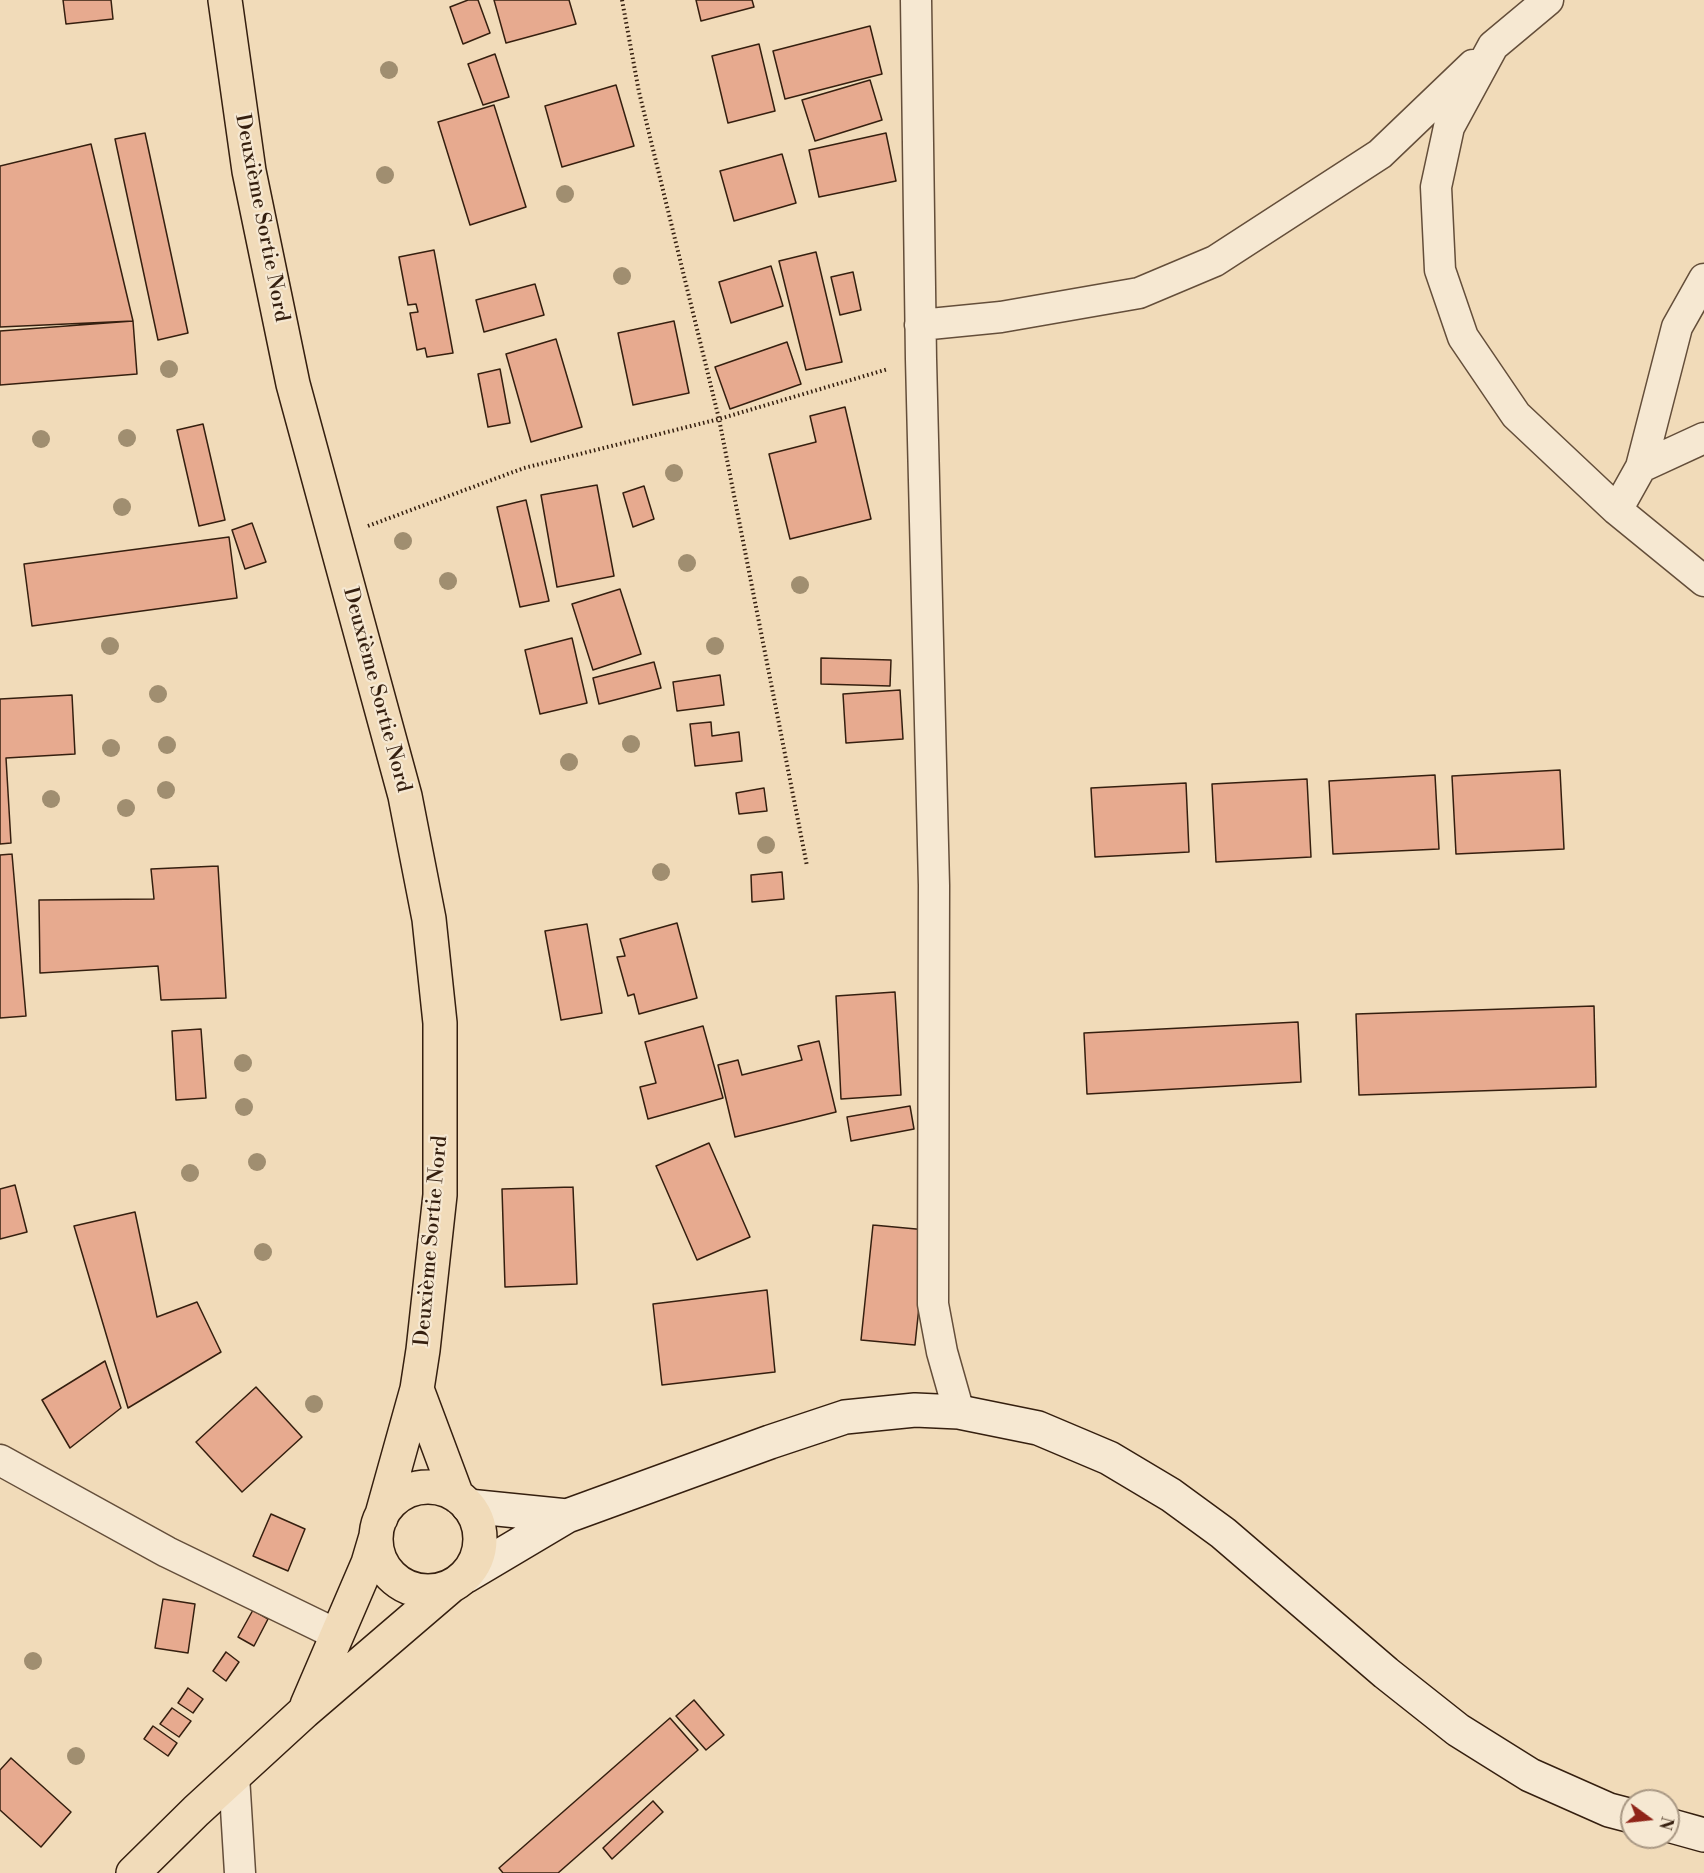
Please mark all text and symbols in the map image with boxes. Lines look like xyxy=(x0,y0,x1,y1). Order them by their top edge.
street label: Deuxième Sortie Nord xyxy=(228,112,294,324)
street label: Deuxième Sortie Nord xyxy=(336,585,416,795)
street label: Deuxième Sortie Nord xyxy=(410,1135,454,1347)
north arrow xyxy=(1620,1789,1680,1849)
text: N xyxy=(1654,1814,1677,1832)

